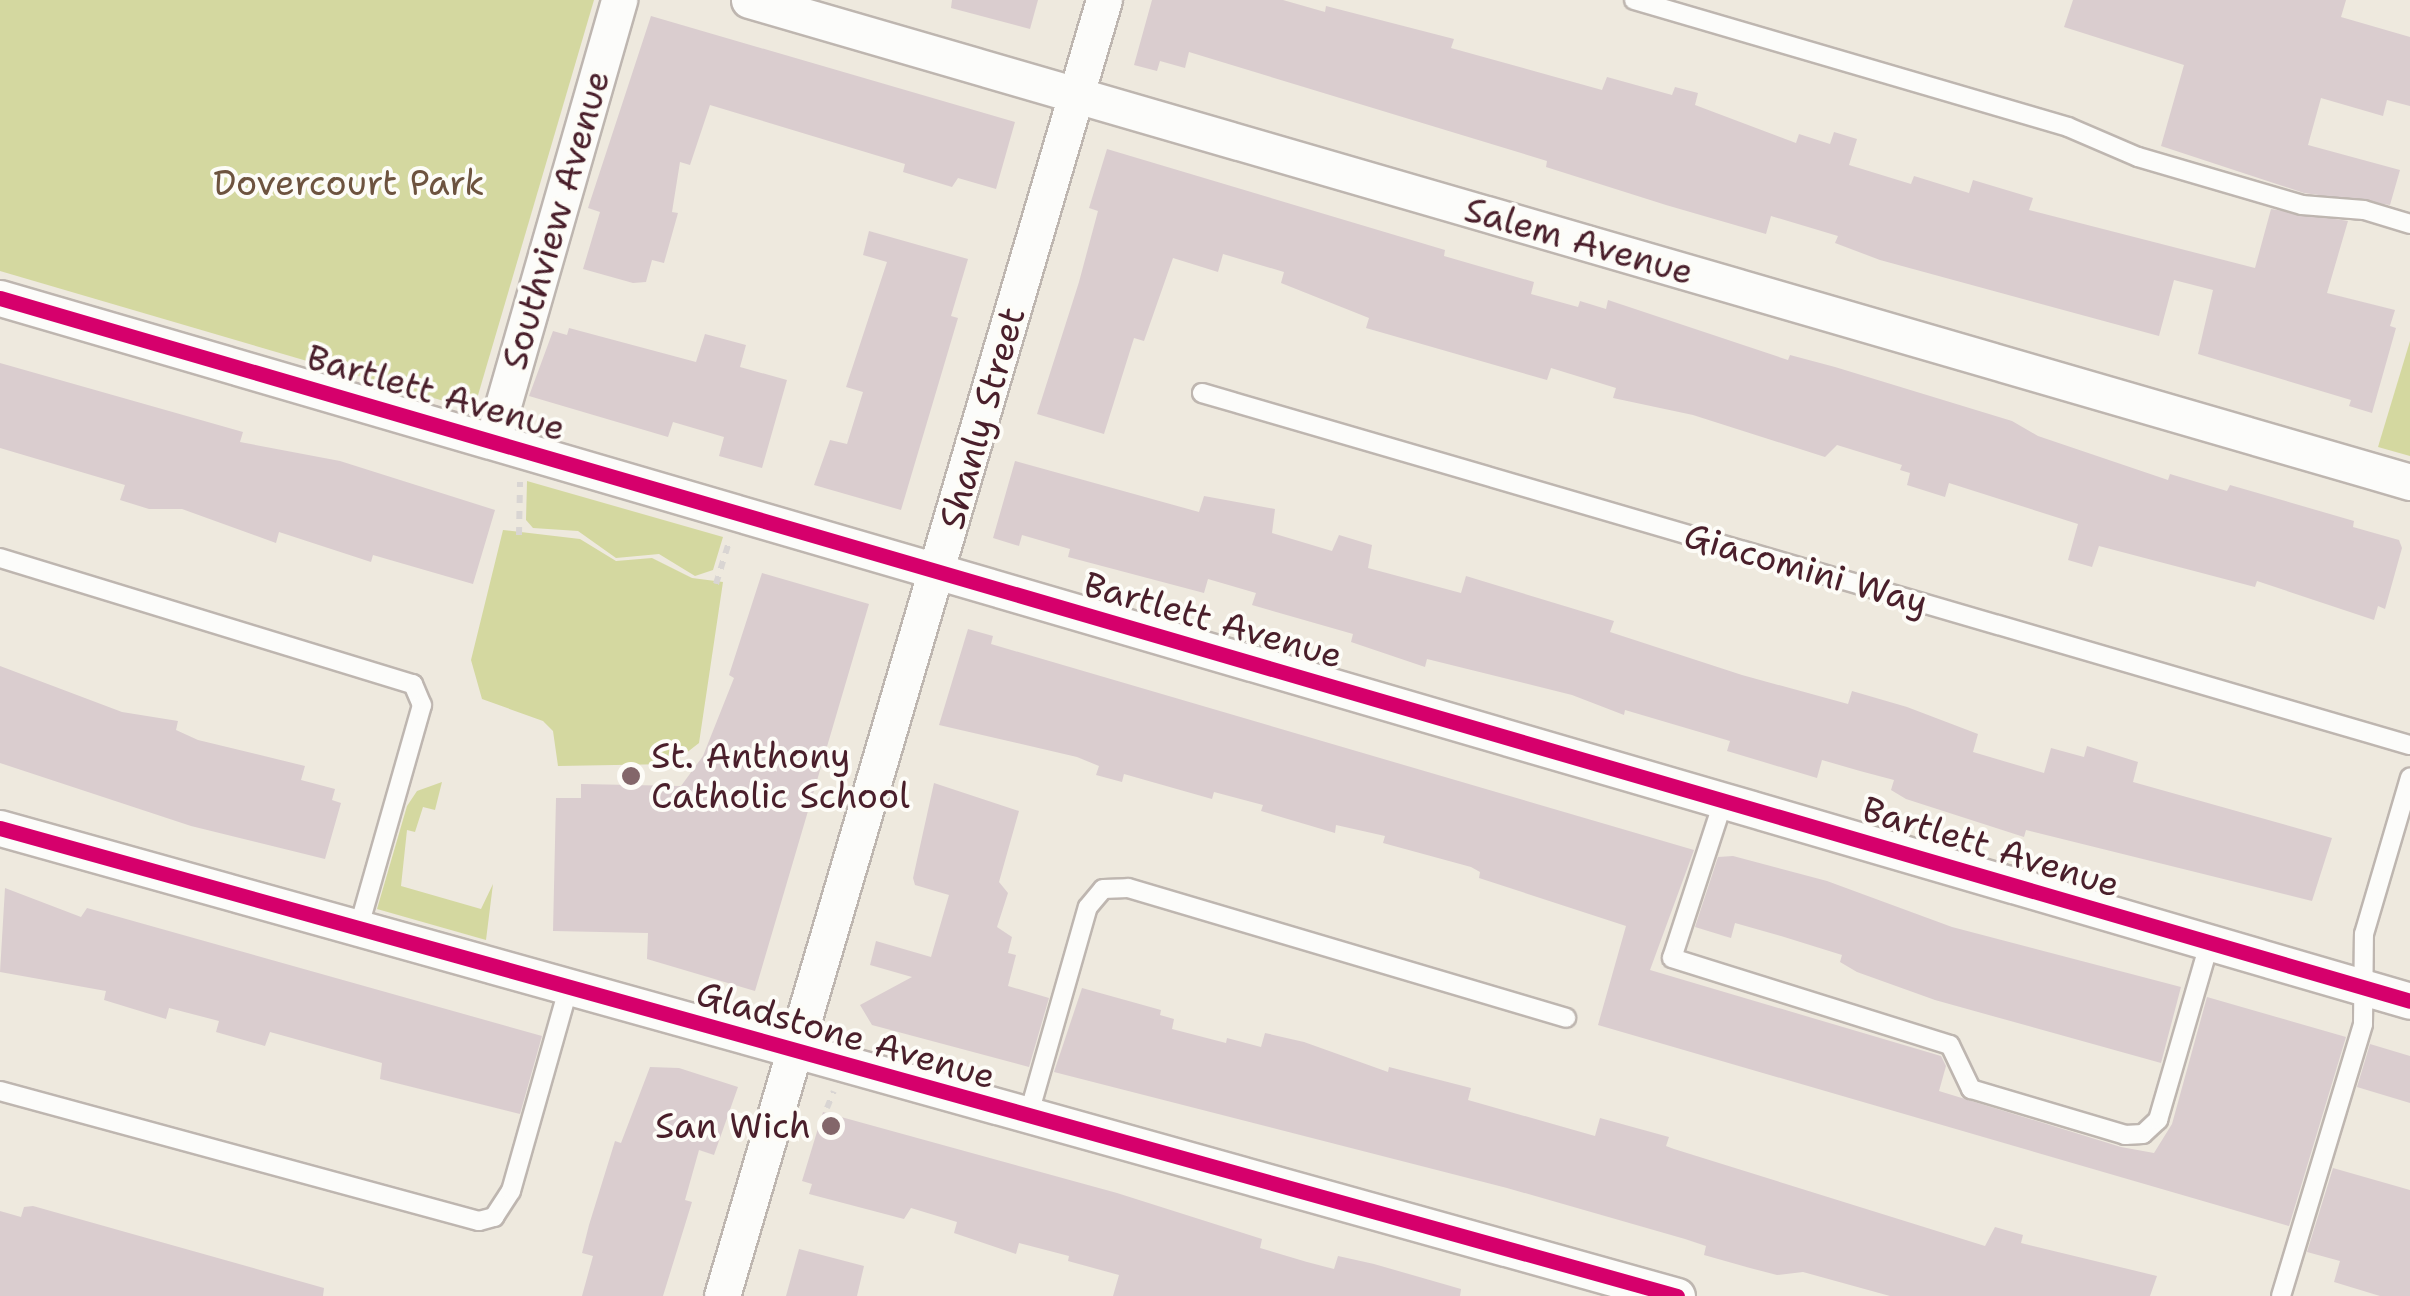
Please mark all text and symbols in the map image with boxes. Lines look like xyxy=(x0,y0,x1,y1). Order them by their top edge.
street label: Southview Avenue xyxy=(493,66,619,374)
park label: Dovercourt Park xyxy=(213,162,485,204)
street label: Salem Avenue xyxy=(1460,188,1698,294)
street label: Shanly Street xyxy=(930,302,1034,534)
street label: Bartlett Avenue xyxy=(302,336,570,450)
street label: Giacomini Way xyxy=(1679,514,1933,624)
street label: Bartlett Avenue xyxy=(1079,563,1347,677)
place label: St. Anthony Catholic School xyxy=(651,735,910,817)
marker: St. Anthony Catholic School xyxy=(620,765,642,787)
street label: Bartlett Avenue xyxy=(1857,788,2125,906)
street label: Gladstone Avenue xyxy=(692,972,1000,1098)
place label: San Wich xyxy=(655,1105,811,1147)
marker: San Wich xyxy=(820,1115,842,1137)

